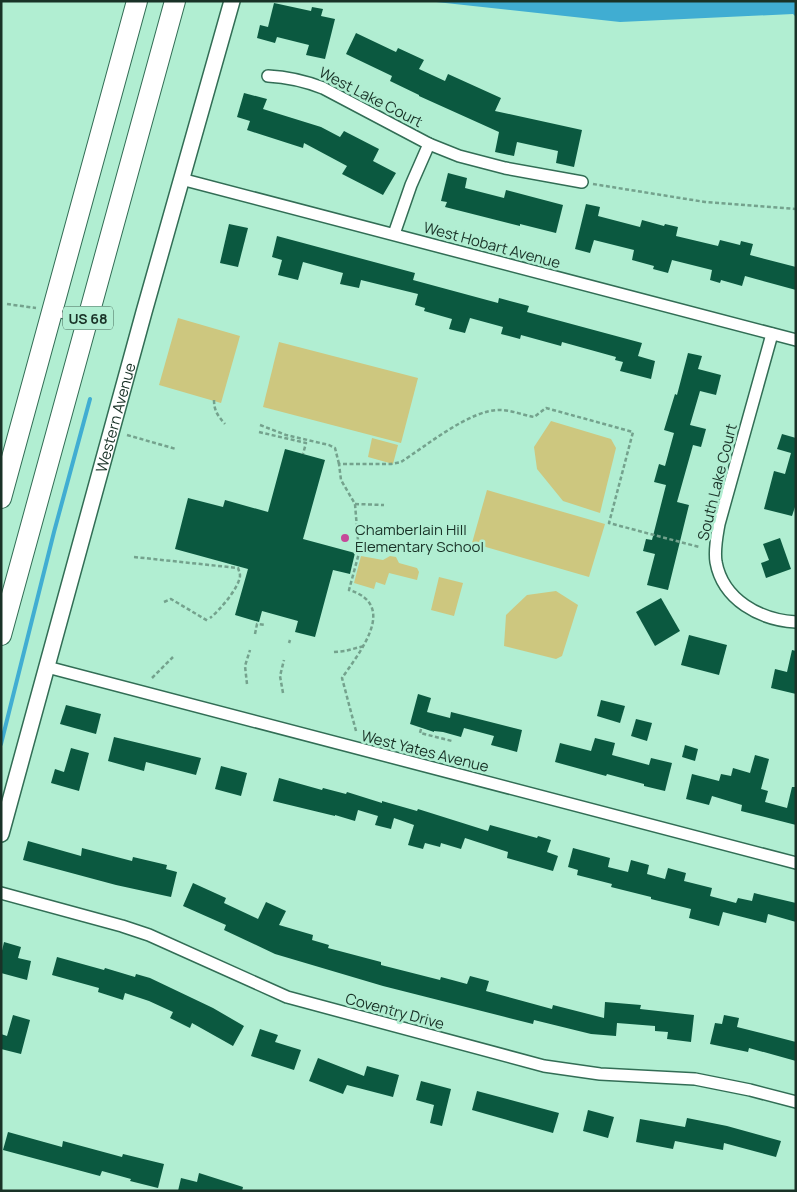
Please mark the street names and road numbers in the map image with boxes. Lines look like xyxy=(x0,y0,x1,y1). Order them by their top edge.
street label: West Lake Court xyxy=(316,62,426,132)
street label: West Hobart Avenue xyxy=(421,217,563,273)
road number: US 68 xyxy=(63,306,113,330)
street label: Western Avenue xyxy=(90,360,140,475)
street label: South Lake Court xyxy=(692,421,742,543)
street label: West Yates Avenue xyxy=(359,725,491,777)
street label: Coventry Drive xyxy=(343,988,447,1034)

